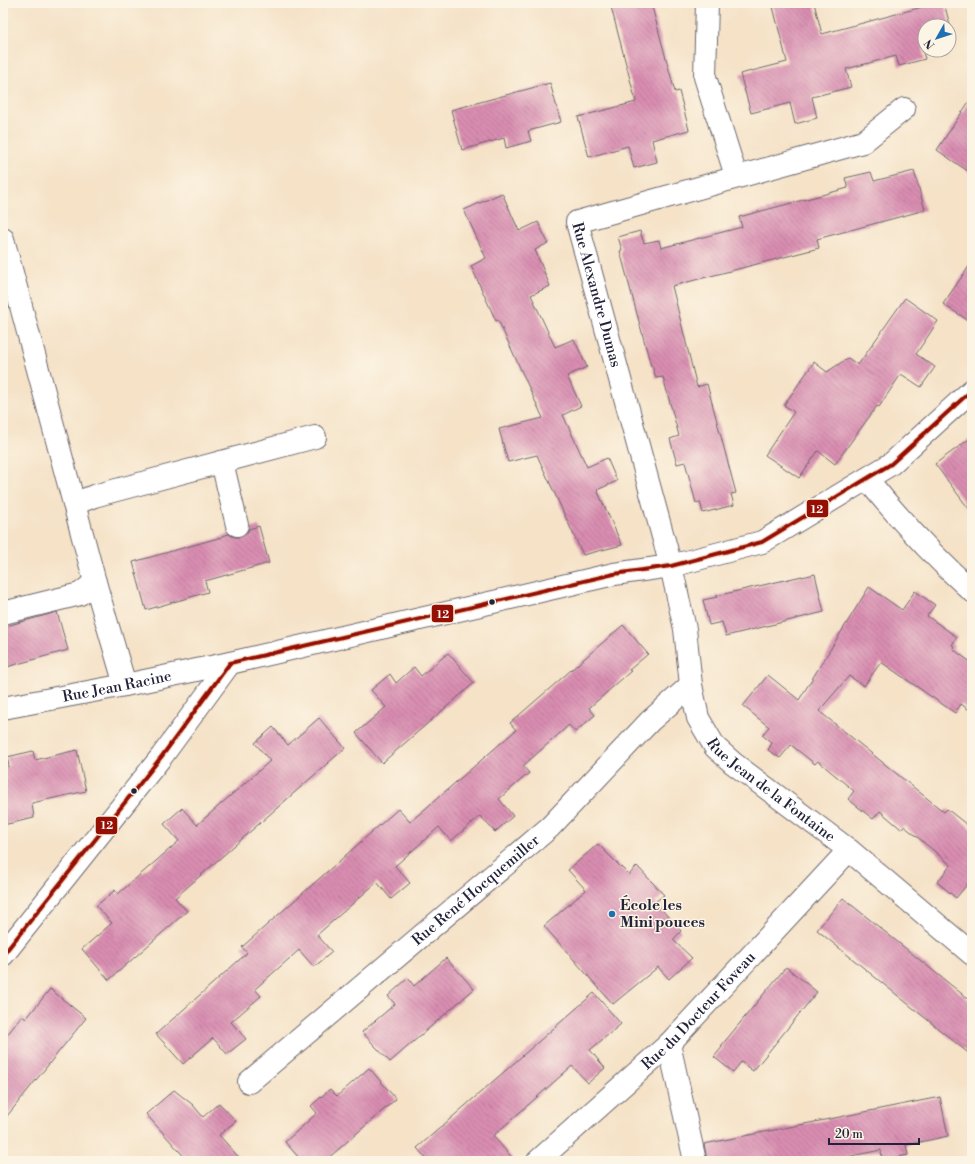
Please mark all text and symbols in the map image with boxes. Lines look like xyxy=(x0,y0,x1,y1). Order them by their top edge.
north arrow xyxy=(917,18,957,58)
text: N xyxy=(922,36,938,51)
street label: Rue Alexandre Dumas xyxy=(568,220,626,369)
line badge: 12 xyxy=(806,499,829,518)
text: 12 xyxy=(811,503,823,517)
unlabelled marker xyxy=(487,597,497,607)
line badge: 12 xyxy=(431,604,454,623)
text: 12 xyxy=(437,608,449,622)
street label: Rue Jean Racine xyxy=(61,666,173,706)
street label: Rue Jean de la Fontaine xyxy=(702,735,839,846)
unlabelled marker xyxy=(129,786,139,796)
line badge: 12 xyxy=(95,816,118,835)
text: 12 xyxy=(101,819,113,833)
street label: Rue René Hocquemiller xyxy=(408,830,544,949)
place label: École les Mini pouces xyxy=(620,895,705,932)
marker: École les Mini pouces xyxy=(607,909,617,919)
street label: Rue du Docteur Foveau xyxy=(637,947,760,1074)
scale bar xyxy=(829,1120,919,1146)
text: 20 m xyxy=(835,1127,863,1142)

